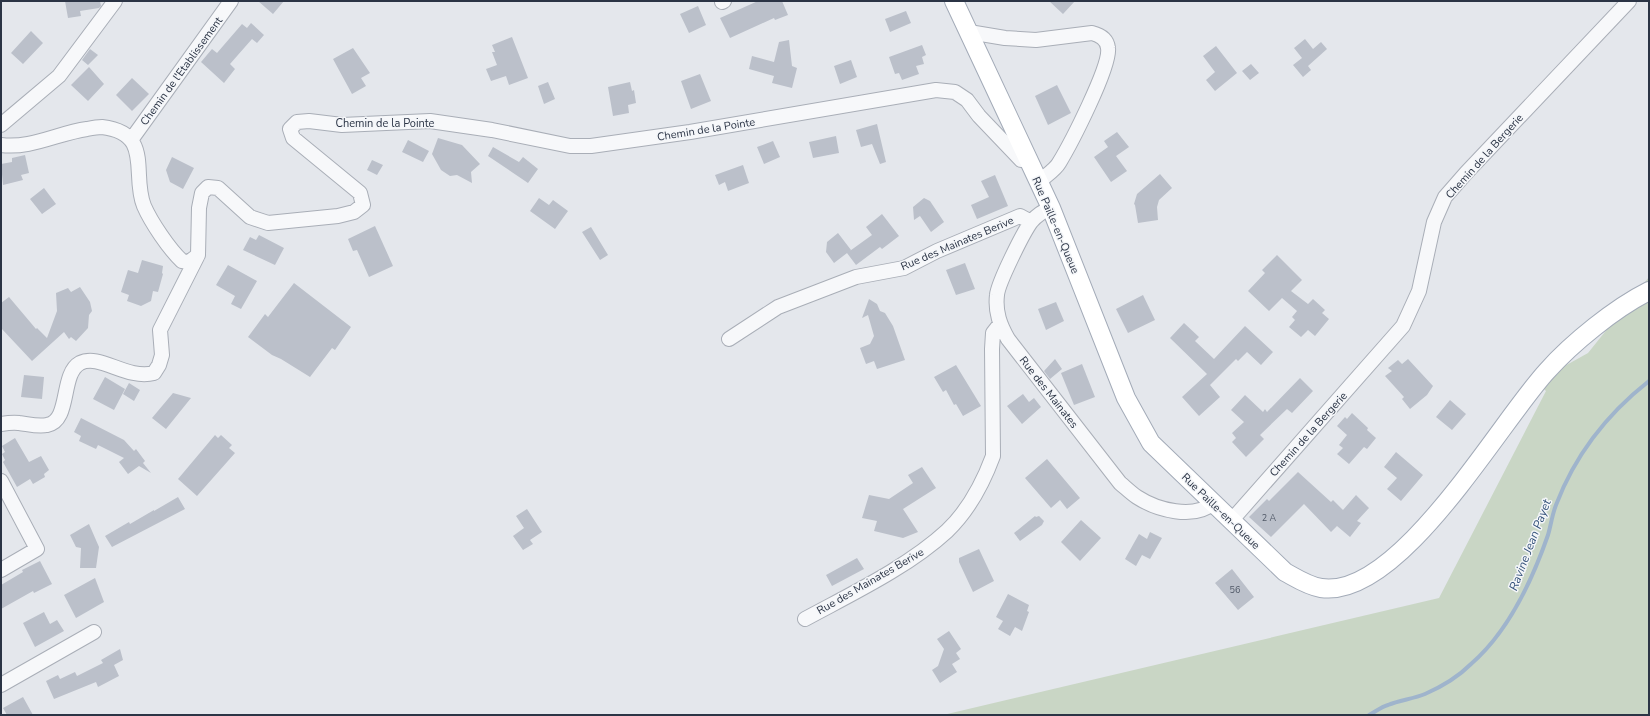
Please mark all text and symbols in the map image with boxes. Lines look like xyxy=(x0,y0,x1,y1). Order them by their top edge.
street label: Chemin de l'Etablissement xyxy=(137,14,226,129)
street label: Chemin de la Bergerie xyxy=(1442,111,1527,202)
street label: Chemin de la Pointe xyxy=(656,114,756,145)
street label: Chemin de la Pointe xyxy=(336,116,435,131)
street label: Rue Paille-en-Queue xyxy=(1028,174,1083,276)
street label: Rue des Mainates Berive xyxy=(898,213,1016,274)
street label: Rue des Mainates xyxy=(1016,353,1081,431)
street label: Chemin de la Bergerie xyxy=(1266,389,1351,480)
street label: Rue Paille-en-Queue xyxy=(1178,470,1263,553)
water label: Ravine Jean Payet xyxy=(1505,496,1555,593)
house number: 2 A xyxy=(1262,512,1277,524)
street label: Rue des Mainates Berive xyxy=(814,545,927,618)
house number: 56 xyxy=(1230,584,1240,596)

